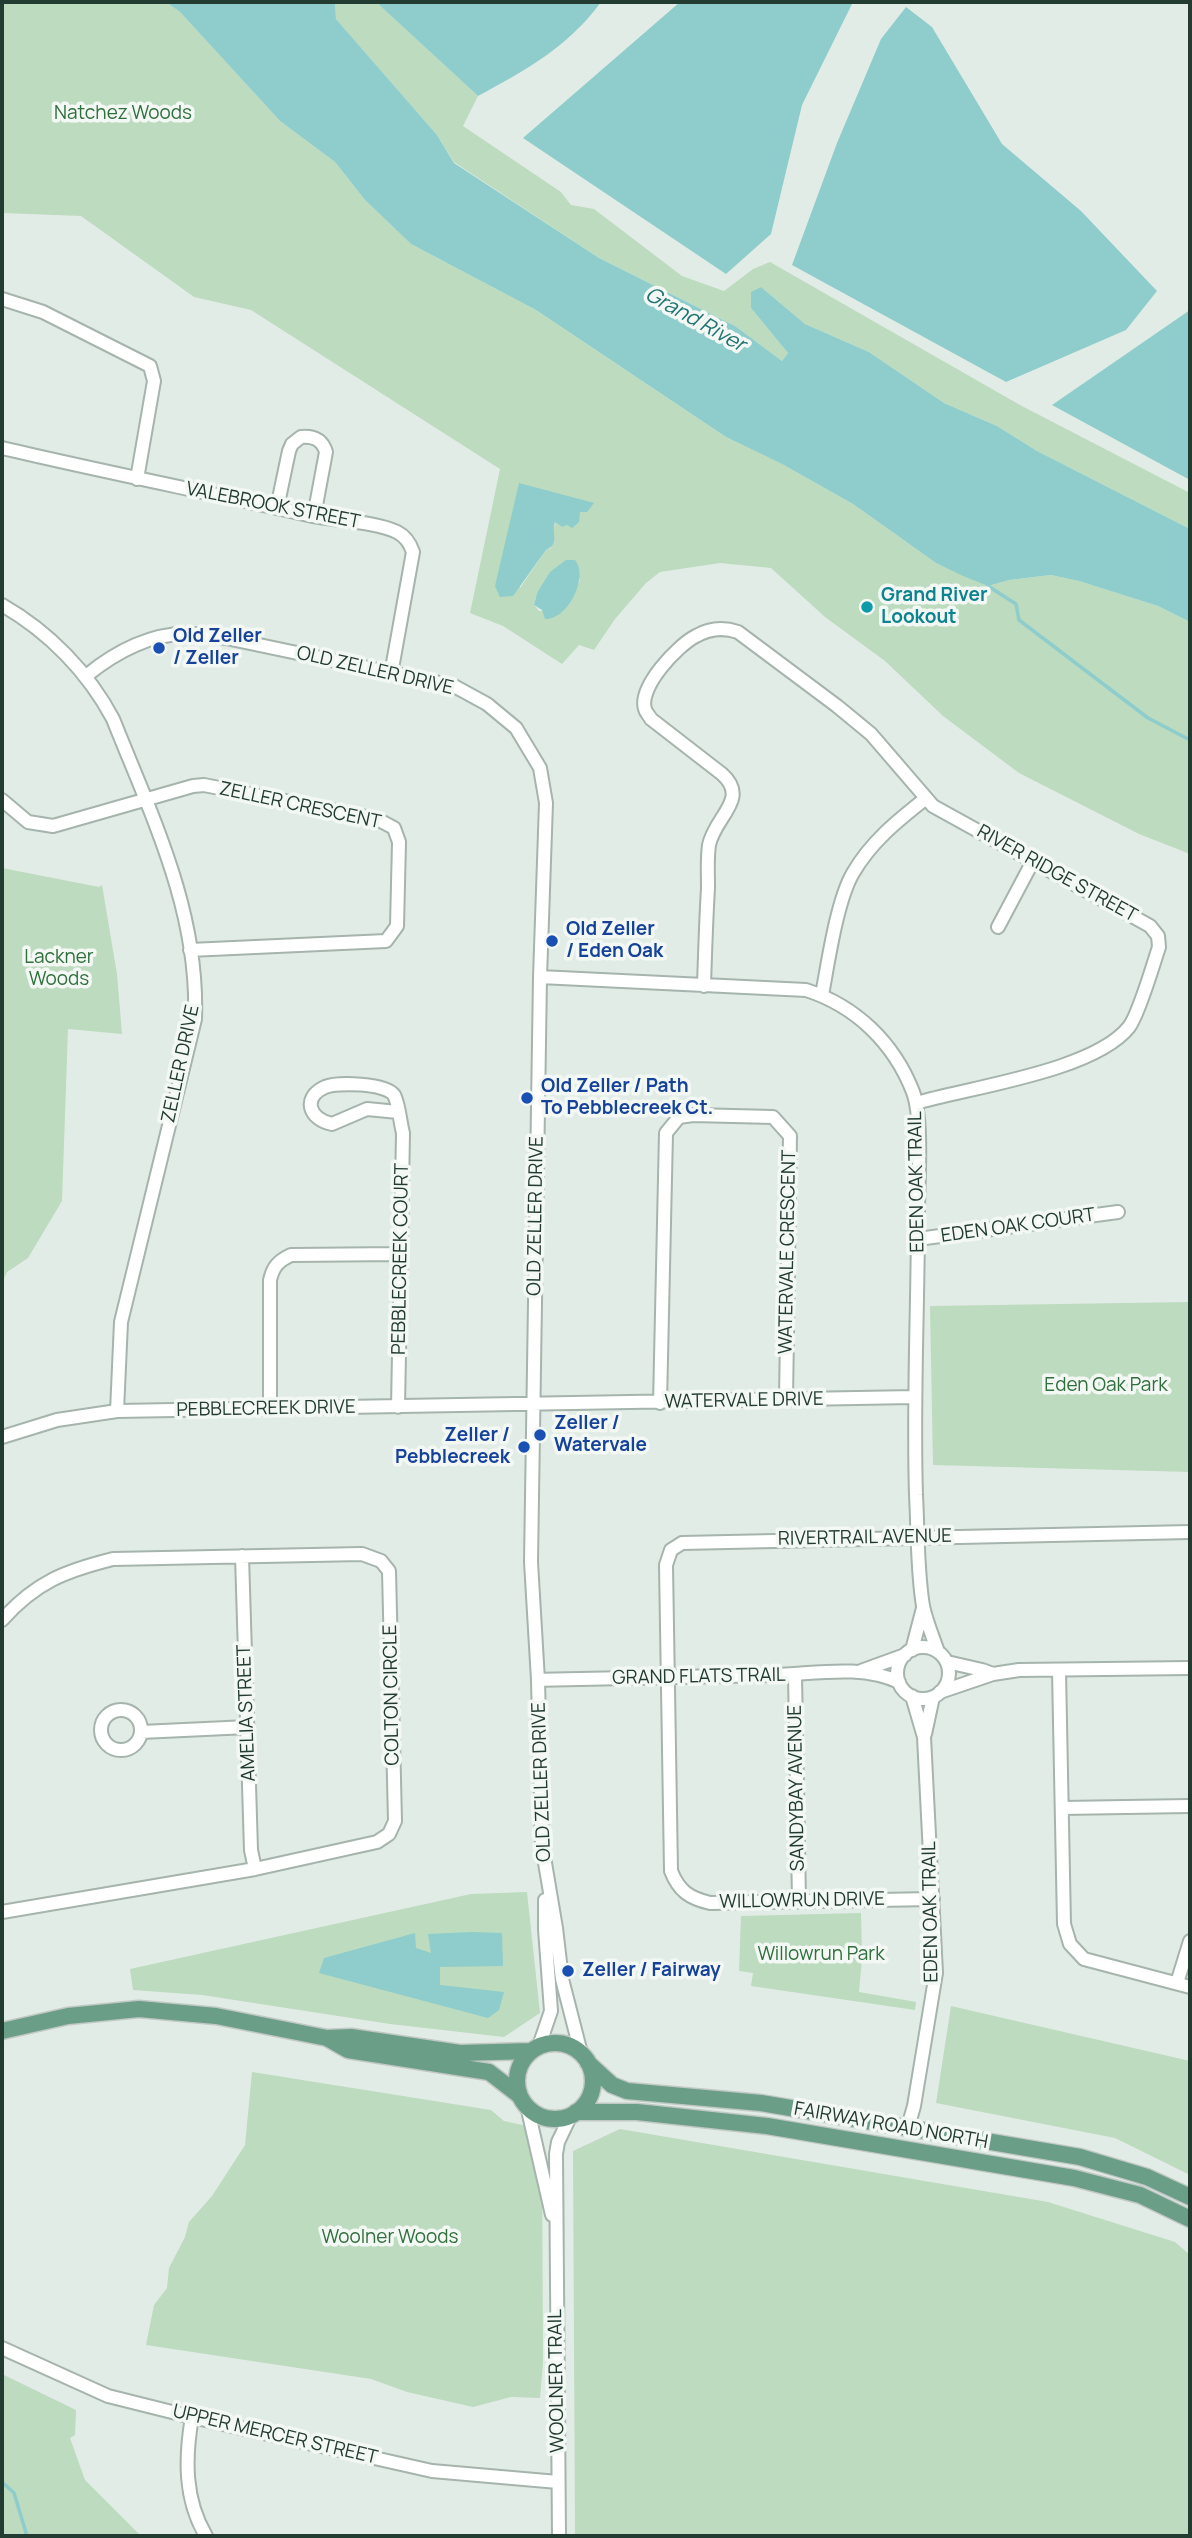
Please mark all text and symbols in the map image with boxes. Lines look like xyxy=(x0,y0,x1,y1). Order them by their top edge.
park label: Natchez Woods xyxy=(54,103,192,125)
water label: Grand River xyxy=(640,282,750,358)
street label: VALEBROOK STREET xyxy=(184,478,362,534)
place label: Grand River Lookout xyxy=(881,585,987,629)
marker: Grand River Lookout xyxy=(859,599,875,615)
place label: Old Zeller / Zeller xyxy=(173,626,262,670)
marker: Old Zeller / Zeller xyxy=(151,640,167,656)
street label: OLD ZELLER DRIVE xyxy=(294,642,456,700)
street label: ZELLER CRESCENT xyxy=(217,778,383,834)
street label: RIVER RIDGE STREET xyxy=(973,820,1141,928)
place label: Old Zeller / Eden Oak xyxy=(566,919,663,963)
marker: Old Zeller / Eden Oak xyxy=(544,933,560,949)
park label: Lackner Woods xyxy=(24,947,94,991)
street label: ZELLER DRIVE xyxy=(157,1003,205,1125)
place label: Old Zeller / Path To Pebblecreek Ct. xyxy=(541,1076,713,1120)
marker: Old Zeller / Path To Pebblecreek Ct. xyxy=(519,1090,535,1106)
street label: EDEN OAK TRAIL xyxy=(904,1111,930,1253)
street label: OLD ZELLER DRIVE xyxy=(523,1136,549,1296)
street label: WATERVALE CRESCENT xyxy=(775,1150,801,1354)
street label: PEBBLECREEK COURT xyxy=(388,1163,414,1355)
street label: EDEN OAK COURT xyxy=(939,1204,1097,1248)
park label: Eden Oak Park xyxy=(1044,1375,1168,1397)
street label: WATERVALE DRIVE xyxy=(664,1388,824,1414)
street label: PEBBLECREEK DRIVE xyxy=(176,1396,356,1422)
place label: Zeller / Watervale xyxy=(554,1413,647,1457)
place label: Zeller / Pebblecreek xyxy=(395,1425,510,1469)
marker: Zeller / Watervale xyxy=(532,1427,548,1443)
marker: Zeller / Pebblecreek xyxy=(516,1439,532,1455)
street label: RIVERTRAIL AVENUE xyxy=(778,1525,952,1551)
street label: COLTON CIRCLE xyxy=(379,1624,405,1766)
street label: AMELIA STREET xyxy=(233,1644,261,1782)
street label: GRAND FLATS TRAIL xyxy=(612,1664,786,1690)
street label: OLD ZELLER DRIVE xyxy=(528,1702,556,1862)
street label: SANDYBAY AVENUE xyxy=(784,1705,810,1871)
street label: EDEN OAK TRAIL xyxy=(918,1841,944,1983)
street label: WILLOWRUN DRIVE xyxy=(719,1888,885,1914)
park label: Willowrun Park xyxy=(757,1944,885,1966)
place label: Zeller / Fairway xyxy=(582,1960,721,1982)
marker: Zeller / Fairway xyxy=(560,1963,576,1979)
street label: FAIRWAY ROAD NORTH xyxy=(792,2098,990,2154)
park label: Woolner Woods xyxy=(322,2227,458,2249)
street label: WOOLNER TRAIL xyxy=(544,2309,570,2453)
street label: UPPER MERCER STREET xyxy=(170,2400,380,2470)

